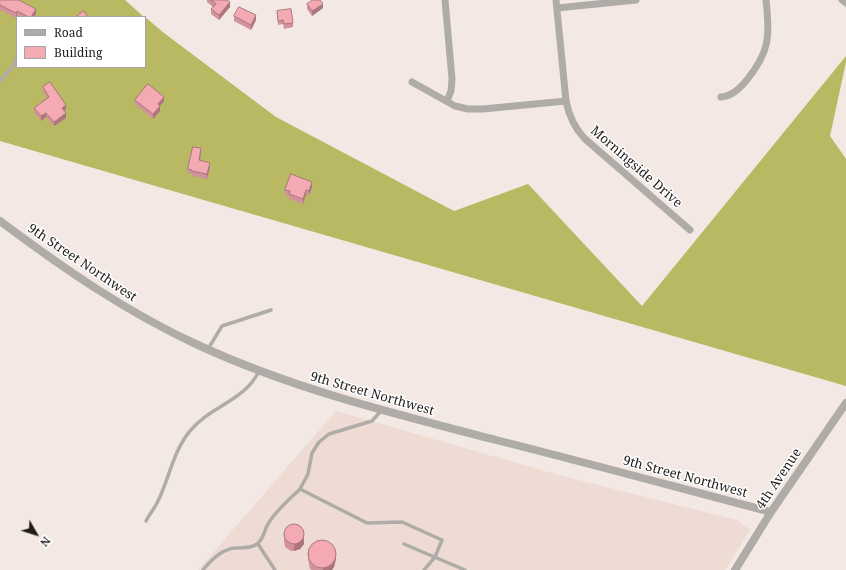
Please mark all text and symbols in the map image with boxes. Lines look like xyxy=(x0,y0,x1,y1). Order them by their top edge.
legend xyxy=(16,16,146,68)
text: Road xyxy=(54,24,83,41)
text: Building xyxy=(54,44,102,61)
street label: Morningside Drive xyxy=(587,123,685,211)
street label: 9th Street Northwest xyxy=(25,221,139,305)
street label: 9th Street Northwest xyxy=(308,369,436,419)
street label: 4th Avenue xyxy=(753,446,805,512)
street label: 9th Street Northwest xyxy=(621,453,749,501)
north arrow xyxy=(16,514,56,554)
text: N xyxy=(37,534,54,550)

